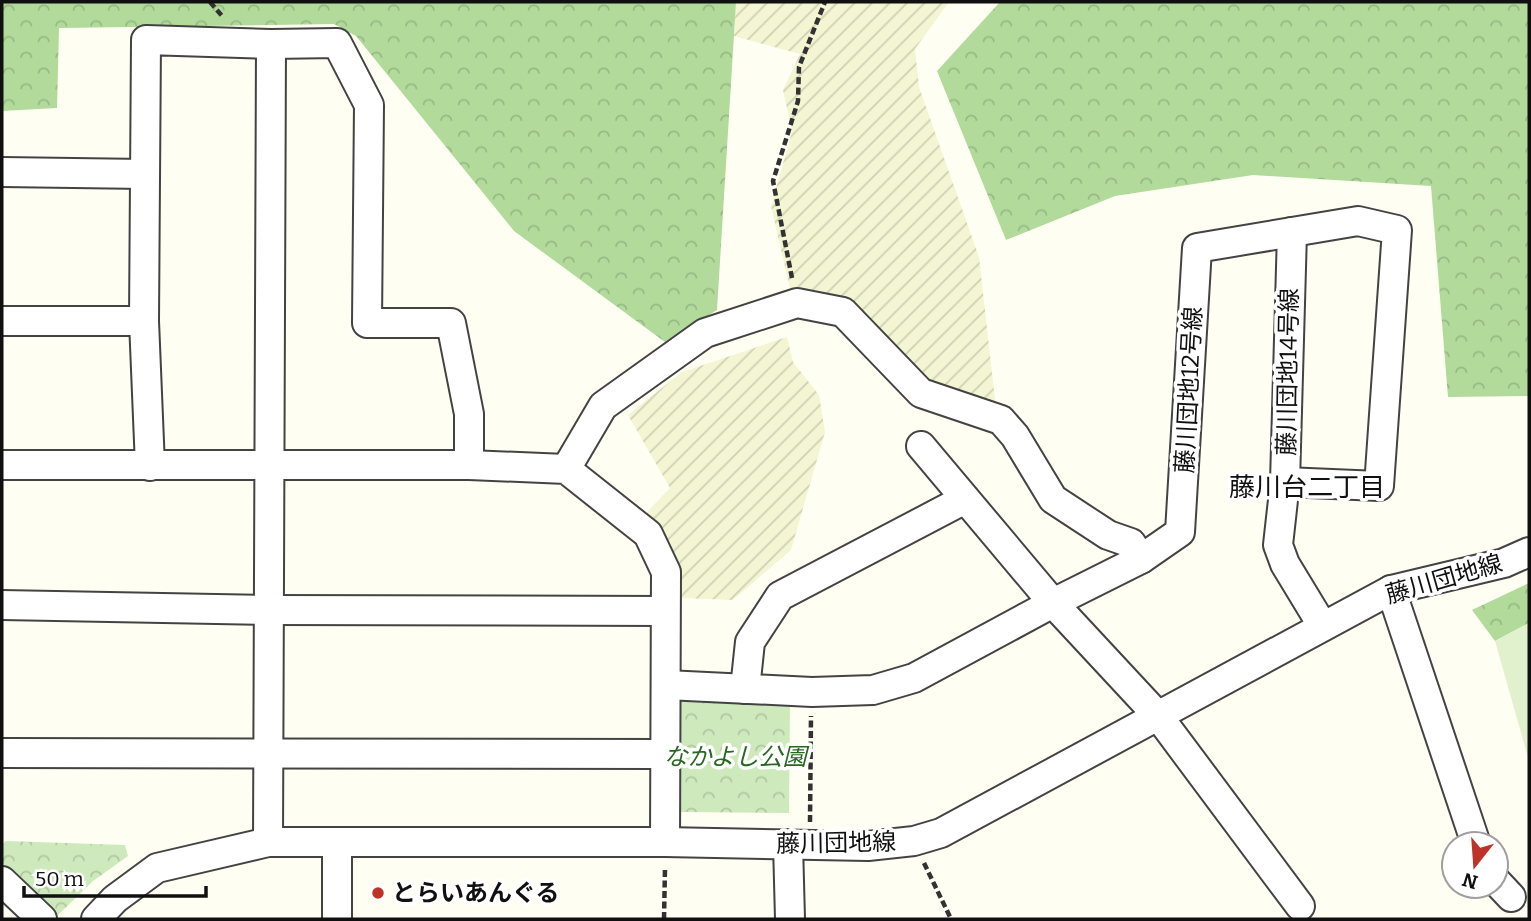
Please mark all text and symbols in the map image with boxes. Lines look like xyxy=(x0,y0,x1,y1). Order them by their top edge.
street label: 藤川団地14号線 xyxy=(1273,288,1303,456)
street label: 藤川団地12号線 xyxy=(1171,306,1207,474)
district label: 藤川台二丁目 xyxy=(1229,472,1385,503)
street label: 藤川団地線 xyxy=(1382,549,1506,609)
park label: なかよし公園 xyxy=(664,743,809,771)
street label: 藤川団地線 xyxy=(776,828,896,858)
north arrow xyxy=(1440,830,1510,900)
scale bar xyxy=(24,855,206,899)
text: 50 m xyxy=(35,866,84,892)
text: N xyxy=(1459,868,1481,894)
place label: とらいあんぐる xyxy=(392,879,560,907)
marker: とらいあんぐる xyxy=(370,885,386,901)

